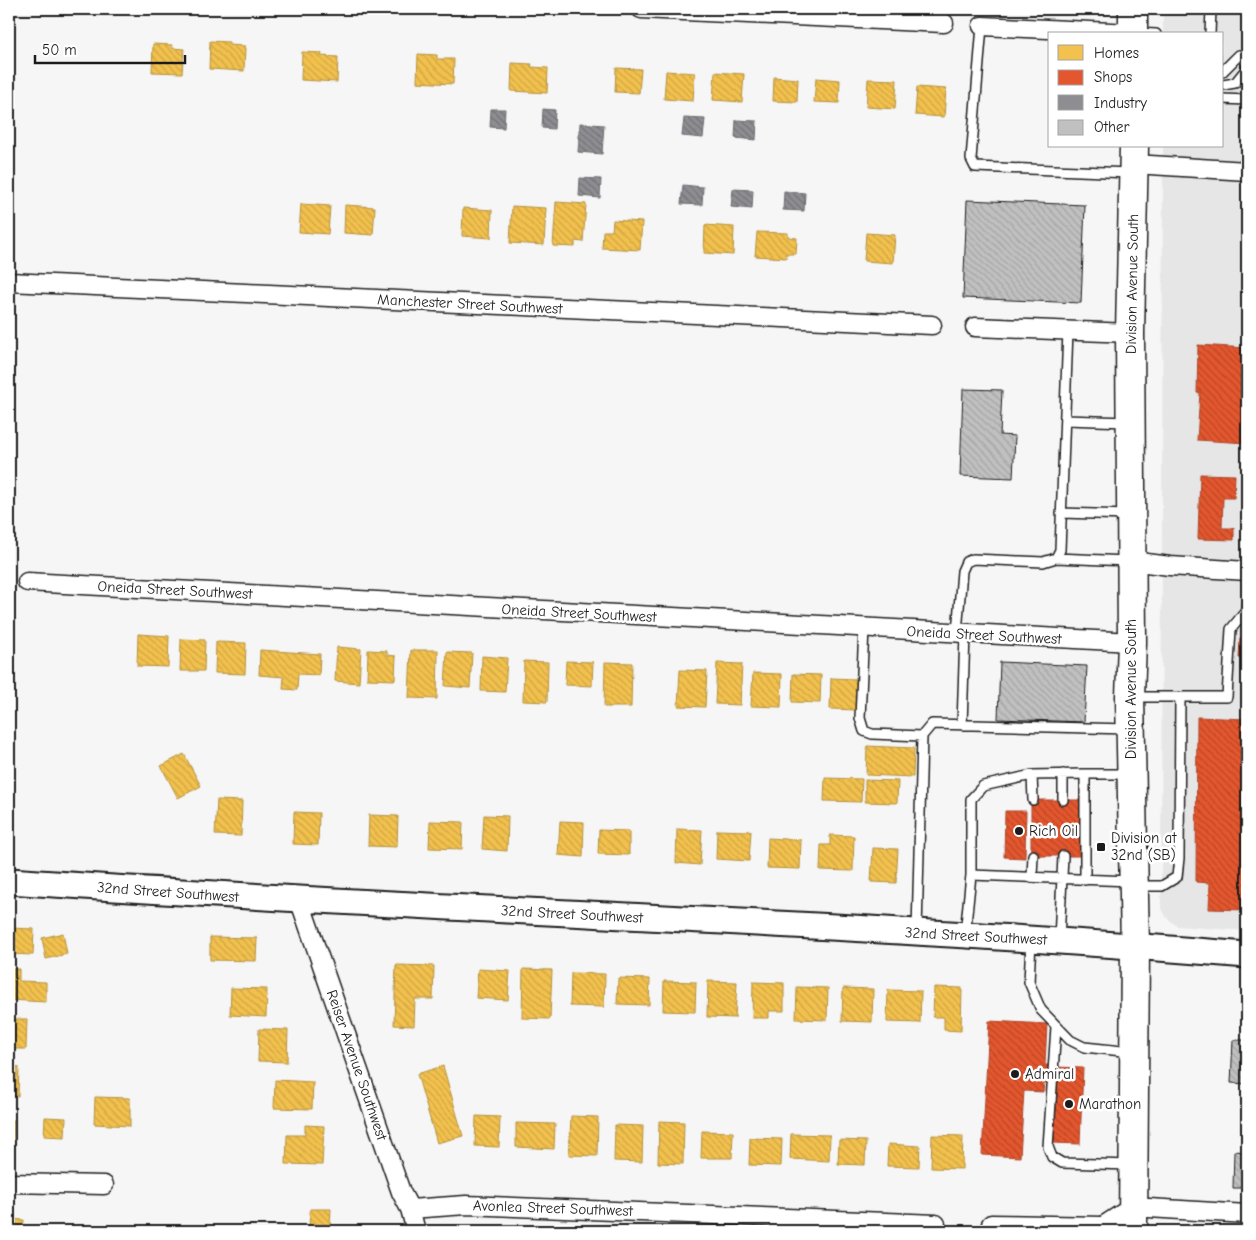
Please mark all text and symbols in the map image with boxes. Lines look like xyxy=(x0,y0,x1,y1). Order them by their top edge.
scale bar xyxy=(35,32,185,64)
legend xyxy=(1048,32,1224,148)
text: 50 m xyxy=(42,41,77,59)
text: Homes xyxy=(1094,44,1139,62)
text: Shops xyxy=(1094,68,1132,86)
text: Industry xyxy=(1094,94,1147,112)
text: Other xyxy=(1094,118,1129,136)
street label: Division Avenue South xyxy=(1122,214,1142,354)
street label: Manchester Street Southwest xyxy=(377,290,564,318)
street label: Oneida Street Southwest xyxy=(97,577,254,603)
street label: Oneida Street Southwest xyxy=(501,600,658,626)
street label: Division Avenue South xyxy=(1122,619,1140,759)
street label: Oneida Street Southwest xyxy=(906,622,1063,648)
place label: Rich Oil xyxy=(1029,822,1078,840)
marker: Rich Oil xyxy=(1013,825,1025,837)
place label: Division at 32nd (SB) xyxy=(1111,829,1177,864)
marker: Division at 32nd (SB) xyxy=(1095,841,1107,853)
street label: 32nd Street Southwest xyxy=(96,878,240,906)
street label: 32nd Street Southwest xyxy=(501,901,644,927)
street label: 32nd Street Southwest xyxy=(905,923,1048,949)
street label: Reiser Avenue Southwest xyxy=(323,987,391,1143)
place label: Admiral xyxy=(1025,1065,1074,1083)
marker: Admiral xyxy=(1009,1068,1021,1080)
place label: Marathon xyxy=(1079,1095,1141,1113)
marker: Marathon xyxy=(1063,1098,1075,1110)
street label: Avonlea Street Southwest xyxy=(473,1196,634,1220)

